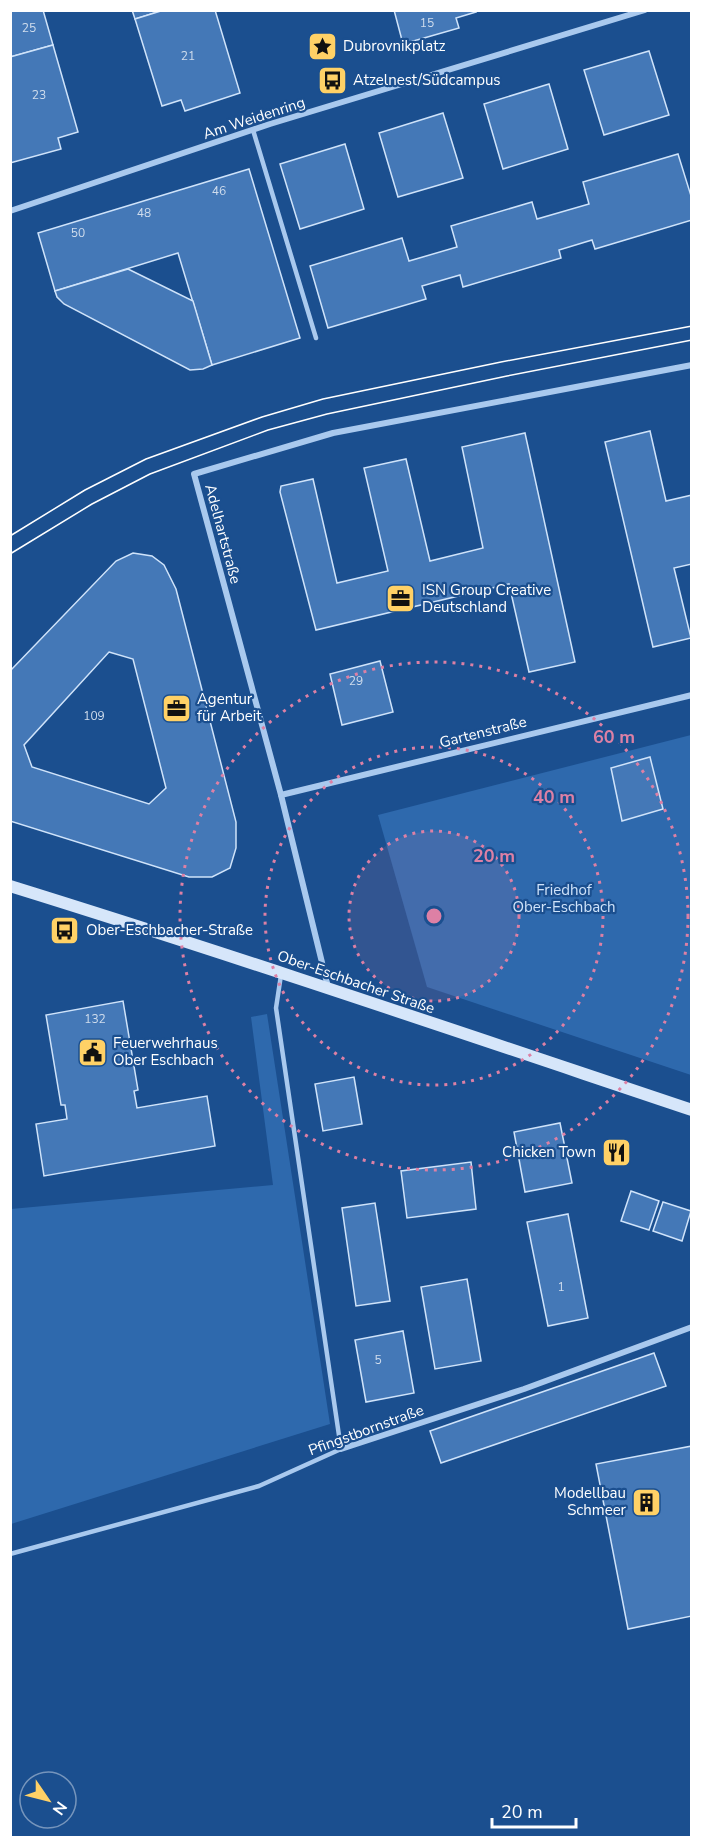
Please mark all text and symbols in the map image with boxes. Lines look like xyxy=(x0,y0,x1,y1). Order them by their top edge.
house number: 15 xyxy=(420,15,434,31)
house number: 25 xyxy=(22,20,36,36)
place icon: Dubrovnikplatz xyxy=(306,30,338,62)
place label: Dubrovnikplatz xyxy=(343,36,445,56)
house number: 21 xyxy=(181,48,195,64)
bus stop icon: Atzelnest/Südcampus xyxy=(316,64,348,96)
place label: Atzelnest/Südcampus xyxy=(353,70,501,90)
house number: 23 xyxy=(32,87,46,103)
street label: Am Weidenring xyxy=(200,92,308,144)
house number: 46 xyxy=(212,183,226,199)
house number: 48 xyxy=(137,205,151,221)
house number: 50 xyxy=(71,225,85,241)
street label: Adelhartstraße xyxy=(200,482,246,586)
place label: ISN Group Creative Deutschland xyxy=(422,580,551,617)
office icon: ISN Group Creative Deutschland xyxy=(385,583,417,615)
house number: 29 xyxy=(349,673,363,689)
place label: Agentur für Arbeit xyxy=(197,689,262,726)
office icon: Agentur für Arbeit xyxy=(160,692,192,724)
house number: 109 xyxy=(83,708,105,724)
street label: Gartenstraße xyxy=(437,712,529,752)
text: 60 m xyxy=(593,725,635,749)
text: 40 m xyxy=(533,785,575,809)
text: 20 m xyxy=(473,844,515,868)
park label: Friedhof Ober-Eschbach xyxy=(512,880,616,917)
centre of rings xyxy=(424,906,444,926)
bus stop icon: Ober-Eschbacher-Straße xyxy=(49,914,81,946)
place label: Ober-Eschbacher-Straße xyxy=(86,920,253,940)
street label: Ober-Eschbacher Straße xyxy=(275,946,437,1018)
house number: 132 xyxy=(84,1011,106,1027)
place label: Feuerwehrhaus Ober Eschbach xyxy=(113,1033,218,1070)
public building icon: Feuerwehrhaus Ober Eschbach xyxy=(76,1036,108,1068)
restaurant icon: Chicken Town xyxy=(601,1136,633,1168)
place label: Chicken Town xyxy=(502,1142,596,1162)
house number: 1 xyxy=(557,1279,565,1295)
house number: 5 xyxy=(374,1352,382,1368)
street label: Pfingstbornstraße xyxy=(306,1400,426,1460)
place label: Modellbau Schmeer xyxy=(554,1483,627,1520)
building icon: Modellbau Schmeer xyxy=(631,1486,663,1518)
north arrow xyxy=(18,1770,78,1830)
scale bar xyxy=(492,1791,576,1829)
text: N xyxy=(47,1797,72,1819)
text: 20 m xyxy=(501,1800,543,1824)

